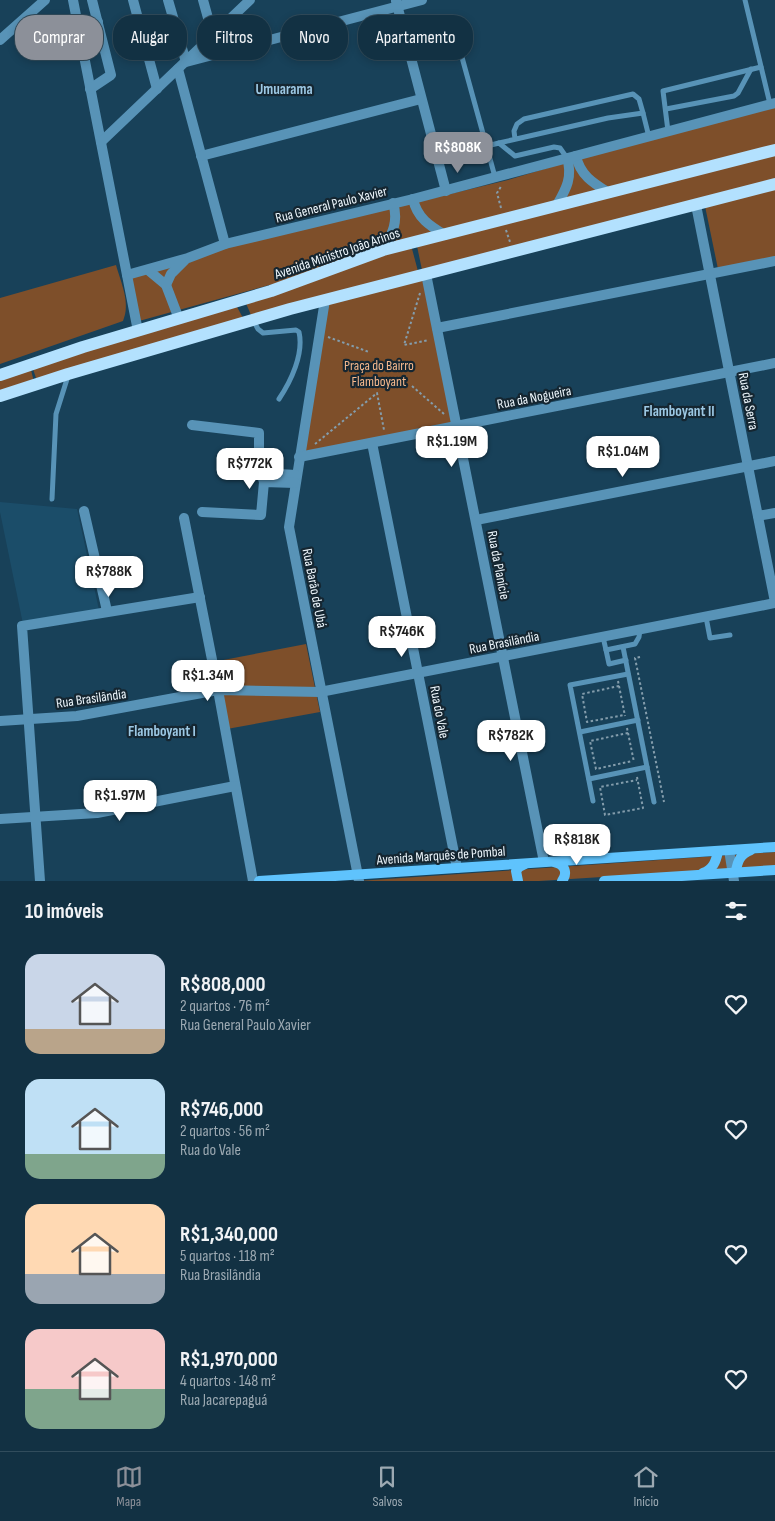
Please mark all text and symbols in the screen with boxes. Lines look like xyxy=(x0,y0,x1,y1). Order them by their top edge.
chip: Comprar xyxy=(15,15,103,60)
chip: Alugar xyxy=(113,15,187,60)
chip: Filtros xyxy=(197,15,271,60)
chip: Novo xyxy=(281,15,348,60)
chip: Apartamento xyxy=(358,15,473,60)
district label: Umuarama xyxy=(255,80,313,99)
pin: R$808K xyxy=(417,132,499,174)
text: R$808K xyxy=(435,138,481,157)
street label: Rua General Paulo Xavier xyxy=(273,182,389,227)
street label: Avenida Ministro João Arinos xyxy=(271,224,402,283)
park label: Praça do Bairro Flamboyant xyxy=(344,357,414,390)
street label: Rua da Serra xyxy=(735,371,762,431)
street label: Rua da Nogueira xyxy=(496,382,573,413)
district label: Flamboyant II xyxy=(643,402,715,421)
pin: R$1.19M xyxy=(406,426,498,468)
text: R$1.19M xyxy=(427,432,477,451)
pin: R$1.04M xyxy=(577,436,669,478)
text: R$1.04M xyxy=(597,442,649,461)
pin: R$772K xyxy=(209,448,291,490)
text: R$772K xyxy=(228,454,272,473)
street label: Rua da Planície xyxy=(484,529,514,601)
street label: Rua Barão de Ubá xyxy=(298,547,331,629)
pin: R$788K xyxy=(68,556,150,598)
text: R$788K xyxy=(86,562,132,581)
pin: R$746K xyxy=(361,616,443,658)
text: R$746K xyxy=(380,622,424,641)
street label: Rua Brasilândia xyxy=(468,627,540,658)
pin: R$1.34M xyxy=(162,660,254,702)
text: R$1.34M xyxy=(182,666,234,685)
street label: Rua do Vale xyxy=(426,684,453,740)
street label: Rua Brasilândia xyxy=(55,685,127,712)
pin: R$782K xyxy=(470,720,552,762)
district label: Flamboyant I xyxy=(128,722,196,741)
text: R$782K xyxy=(488,726,534,745)
pin: R$1.97M xyxy=(74,780,166,822)
text: R$1.97M xyxy=(95,786,145,805)
pin: R$818K xyxy=(536,824,618,866)
text: R$818K xyxy=(554,830,600,849)
street label: Avenida Marquês de Pombal xyxy=(375,843,506,869)
icon: filters xyxy=(722,897,750,925)
text: 10 imóveis xyxy=(25,899,104,924)
text: R$808,000 xyxy=(180,972,266,997)
icon: home xyxy=(65,974,125,1034)
icon: heart xyxy=(722,990,750,1018)
text: 2 quartos · 76 m² xyxy=(180,997,270,1016)
text: Rua General Paulo Xavier xyxy=(180,1016,311,1035)
text: R$746,000 xyxy=(180,1097,263,1122)
icon: home xyxy=(65,1099,125,1159)
icon: heart xyxy=(722,1115,750,1143)
text: 2 quartos · 56 m² xyxy=(180,1122,270,1141)
text: Rua do Vale xyxy=(180,1141,241,1160)
text: R$1,340,000 xyxy=(180,1222,278,1247)
icon: home xyxy=(65,1224,125,1284)
icon: heart xyxy=(722,1240,750,1268)
text: 5 quartos · 118 m² xyxy=(180,1247,275,1266)
text: Rua Brasilândia xyxy=(180,1266,261,1285)
text: R$1,970,000 xyxy=(180,1347,278,1372)
icon: home xyxy=(65,1349,125,1409)
icon: heart xyxy=(722,1365,750,1393)
text: 4 quartos · 148 m² xyxy=(180,1372,276,1391)
text: Rua Jacarepaguá xyxy=(180,1391,267,1410)
tab: Mapa xyxy=(115,1463,143,1510)
tab: Salvos xyxy=(372,1463,403,1510)
tab: Início xyxy=(632,1463,660,1510)

